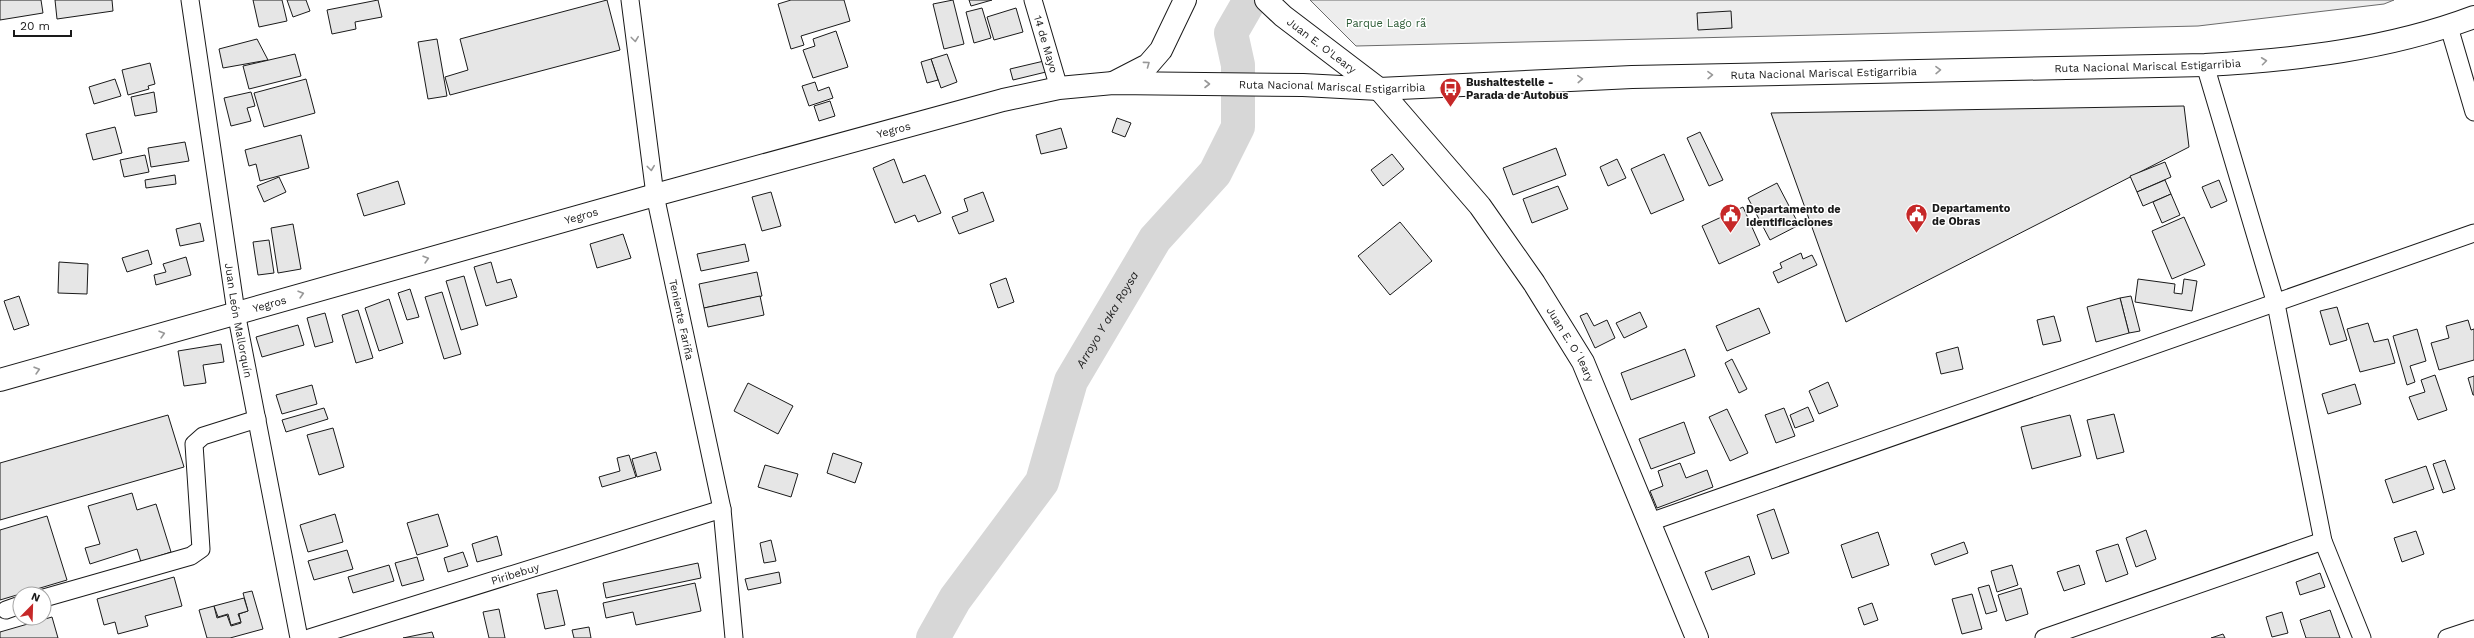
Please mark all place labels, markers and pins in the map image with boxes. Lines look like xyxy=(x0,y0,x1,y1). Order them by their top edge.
bus stop icon: Bushaltestelle - Parada de Autobus xyxy=(1438,75,1464,108)
place label: Bushaltestelle - Parada de Autobus xyxy=(1466,76,1569,102)
public building icon: Departamento de Obras xyxy=(1903,201,1929,234)
public building icon: Departamento de Identificaciones xyxy=(1718,202,1744,235)
place label: Departamento de Obras xyxy=(1932,202,2011,228)
place label: Departamento de Identificaciones xyxy=(1746,203,1841,229)

